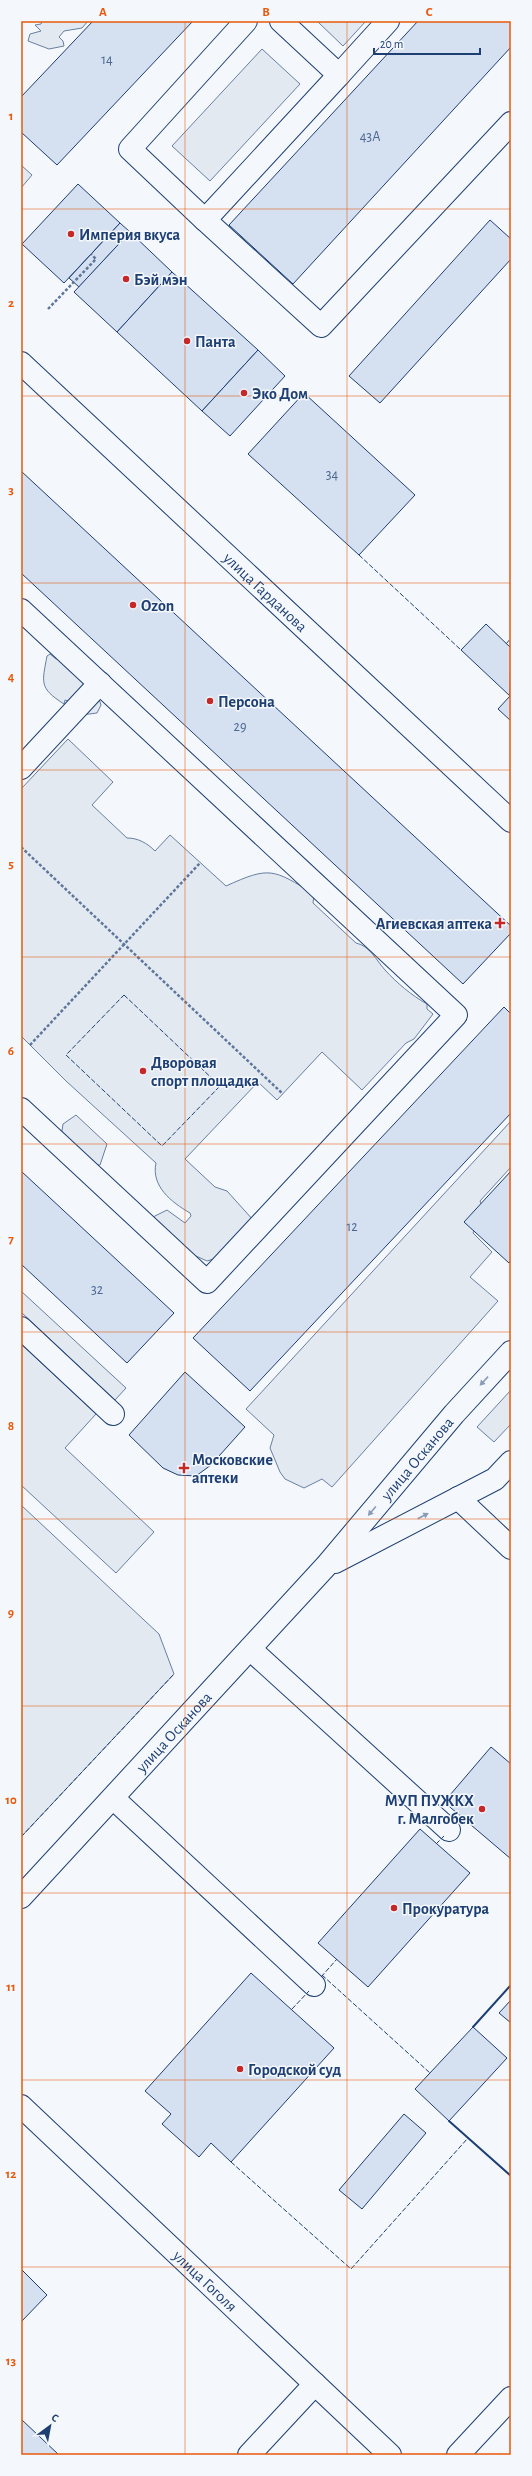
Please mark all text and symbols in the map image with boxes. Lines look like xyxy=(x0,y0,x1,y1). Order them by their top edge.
text: A xyxy=(99,6,107,19)
text: B xyxy=(262,6,270,19)
text: C xyxy=(426,6,433,19)
scale bar xyxy=(374,30,480,56)
text: 20 m xyxy=(380,38,403,50)
house number: 14 xyxy=(101,53,113,67)
text: 1 xyxy=(9,110,13,123)
house number: 43А xyxy=(360,130,380,144)
place label: Империя вкуса xyxy=(79,227,181,244)
marker: Империя вкуса xyxy=(66,229,76,239)
place label: Бэй мэн xyxy=(134,272,188,288)
marker: Бэй мэн xyxy=(121,274,131,284)
text: 2 xyxy=(8,297,14,310)
place label: Панта xyxy=(195,334,236,350)
marker: Панта xyxy=(182,336,192,346)
place label: Эко Дом xyxy=(252,386,308,402)
marker: Эко Дом xyxy=(239,388,249,398)
house number: 34 xyxy=(326,468,339,482)
text: 3 xyxy=(8,484,14,497)
street label: улица Гарданова xyxy=(219,549,310,635)
place label: Ozon xyxy=(141,598,174,614)
marker: Ozon xyxy=(128,600,138,610)
text: 4 xyxy=(8,671,15,684)
place label: Персона xyxy=(218,694,275,710)
marker: Персона xyxy=(205,696,215,706)
house number: 29 xyxy=(234,720,246,734)
text: 5 xyxy=(8,858,14,871)
place label: Агиевская аптека xyxy=(376,916,492,932)
marker: Агиевская аптека xyxy=(495,918,505,928)
text: 6 xyxy=(8,1045,14,1058)
place label: Дворовая спорт площадка xyxy=(151,1055,260,1089)
marker: Дворовая спорт площадка xyxy=(138,1066,148,1076)
house number: 12 xyxy=(346,1220,358,1234)
text: 7 xyxy=(8,1233,14,1246)
house number: 32 xyxy=(91,1283,103,1297)
one-way arrow xyxy=(480,1376,489,1386)
street label: улица Осканова xyxy=(378,1414,457,1505)
text: 8 xyxy=(8,1420,14,1433)
place label: Московские аптеки xyxy=(192,1452,273,1486)
marker: Московские аптеки xyxy=(179,1463,189,1473)
one-way arrow xyxy=(368,1506,377,1517)
one-way arrow xyxy=(418,1513,429,1520)
text: 9 xyxy=(8,1607,14,1620)
street label: улица Осканова xyxy=(133,1689,215,1777)
place label: МУП ПУЖКХ г. Малгобек xyxy=(385,1793,474,1827)
text: 10 xyxy=(5,1794,17,1807)
marker: МУП ПУЖКХ г. Малгобек xyxy=(477,1804,487,1814)
place label: Прокуратура xyxy=(402,1901,489,1918)
marker: Прокуратура xyxy=(389,1903,399,1913)
text: 11 xyxy=(6,1981,16,1994)
place label: Городской суд xyxy=(248,2062,341,2079)
marker: Городской суд xyxy=(235,2064,245,2074)
text: 12 xyxy=(6,2168,16,2181)
street label: улица Гоголя xyxy=(168,2247,240,2315)
text: 13 xyxy=(6,2355,17,2368)
north arrow xyxy=(30,2406,70,2446)
text: С xyxy=(50,2412,61,2424)

